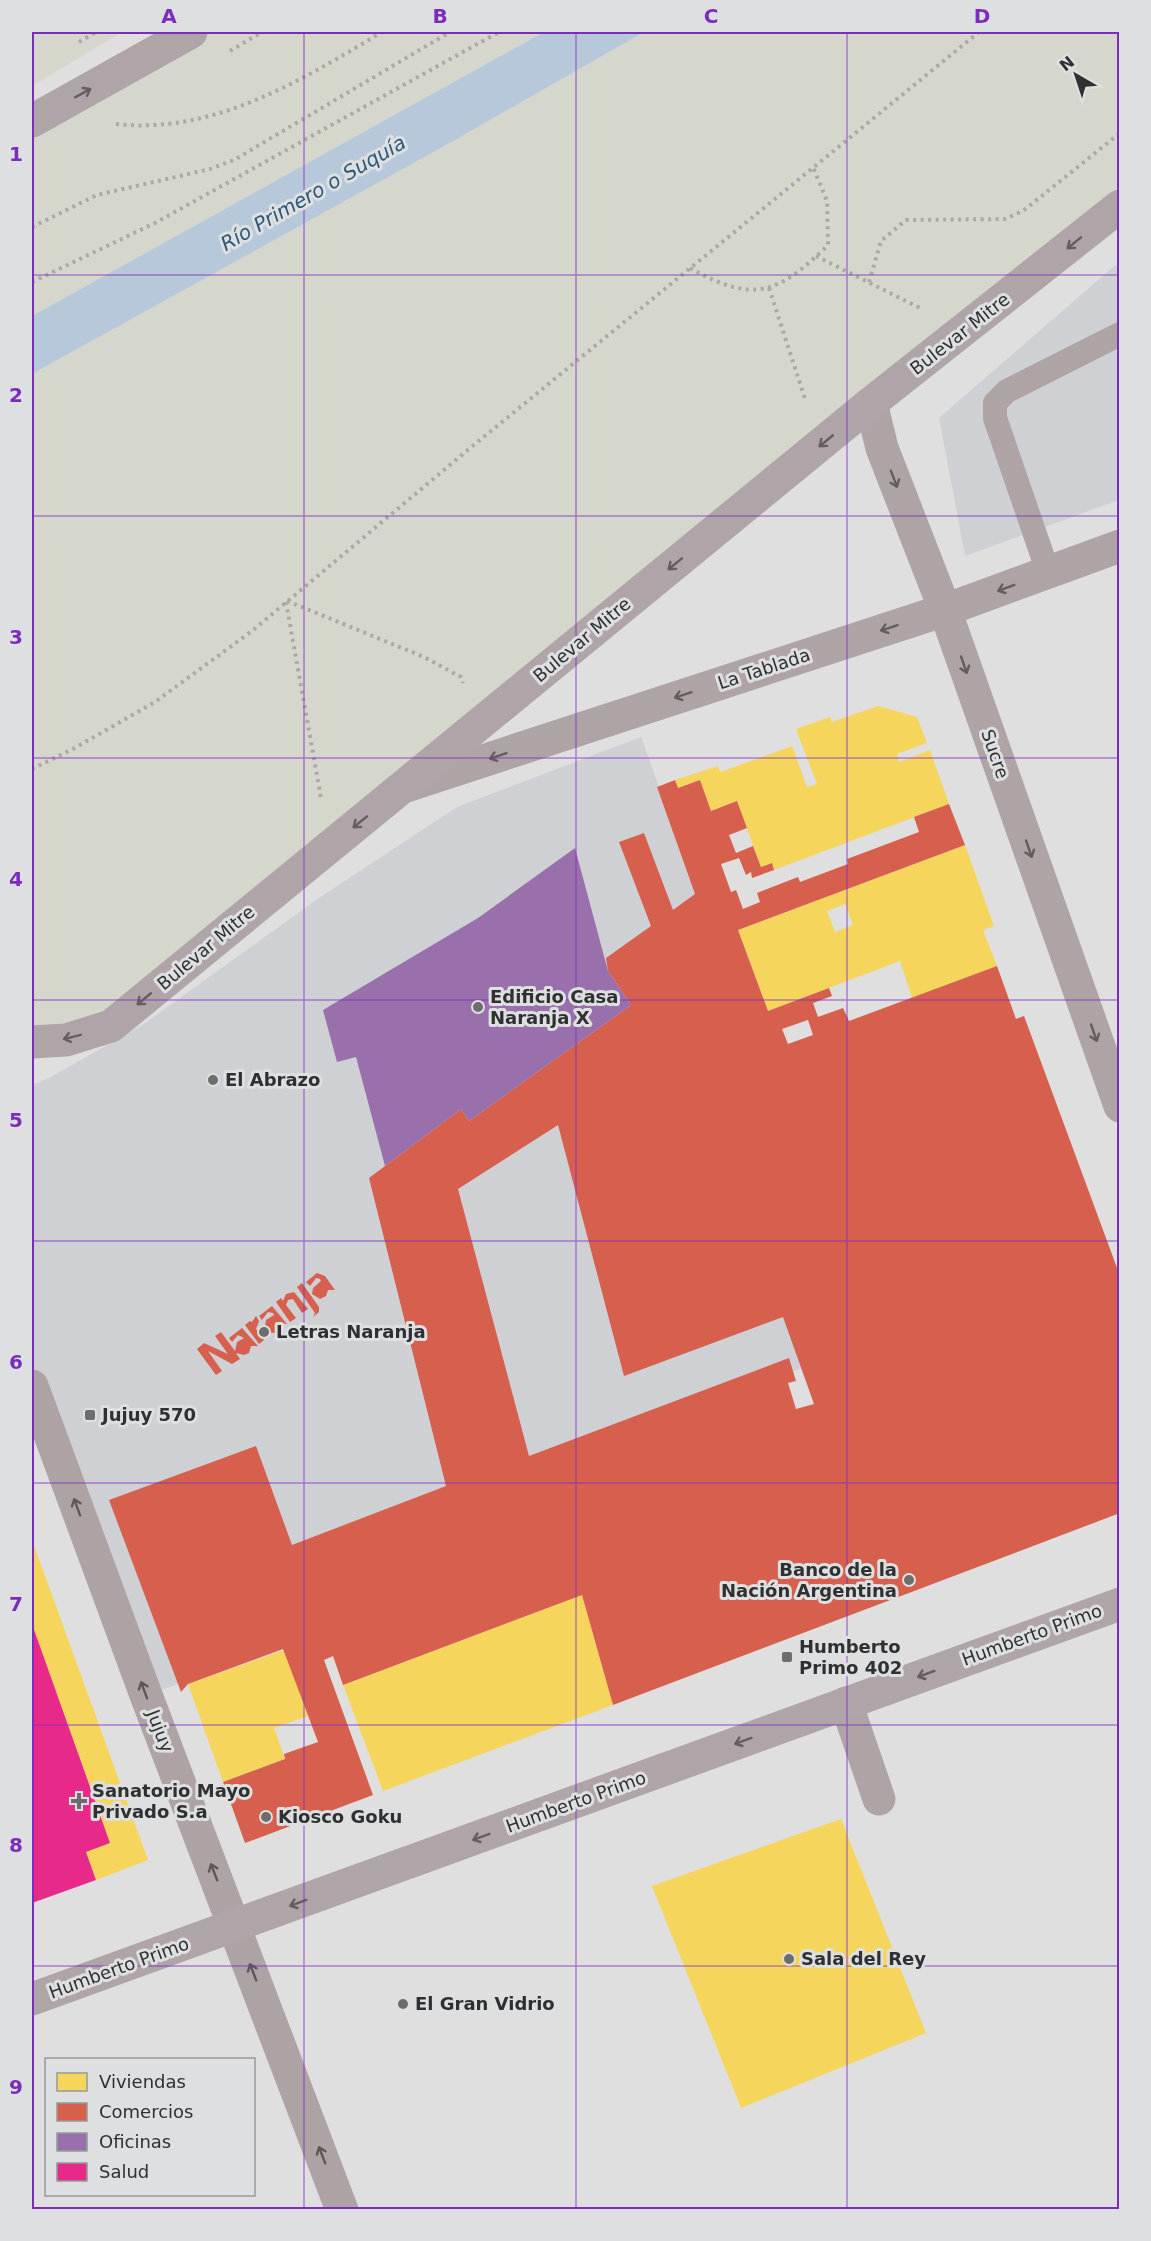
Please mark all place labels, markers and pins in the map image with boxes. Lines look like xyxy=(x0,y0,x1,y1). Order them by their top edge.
place label: Edificio Casa Naranja X xyxy=(490,986,618,1028)
marker: Edificio Casa Naranja X xyxy=(471,1000,485,1014)
place label: El Abrazo xyxy=(225,1069,320,1090)
marker: El Abrazo xyxy=(206,1073,220,1087)
place label: Letras Naranja xyxy=(276,1321,426,1342)
marker: Letras Naranja xyxy=(257,1325,271,1339)
place label: Jujuy 570 xyxy=(100,1404,196,1425)
marker: Jujuy 570 xyxy=(83,1408,97,1422)
place label: Banco de la Nación Argentina xyxy=(721,1559,897,1601)
marker: Banco de la Nación Argentina xyxy=(902,1573,916,1587)
place label: Humberto Primo 402 xyxy=(799,1636,902,1678)
marker: Humberto Primo 402 xyxy=(780,1650,794,1664)
place label: Sanatorio Mayo Privado S.a xyxy=(92,1780,250,1822)
marker: Sanatorio Mayo Privado S.a xyxy=(70,1792,88,1810)
place label: Kiosco Goku xyxy=(278,1806,402,1827)
marker: Kiosco Goku xyxy=(259,1810,273,1824)
place label: Sala del Rey xyxy=(801,1948,926,1969)
marker: Sala del Rey xyxy=(782,1952,796,1966)
place label: El Gran Vidrio xyxy=(415,1993,555,2014)
marker: El Gran Vidrio xyxy=(396,1997,410,2011)

